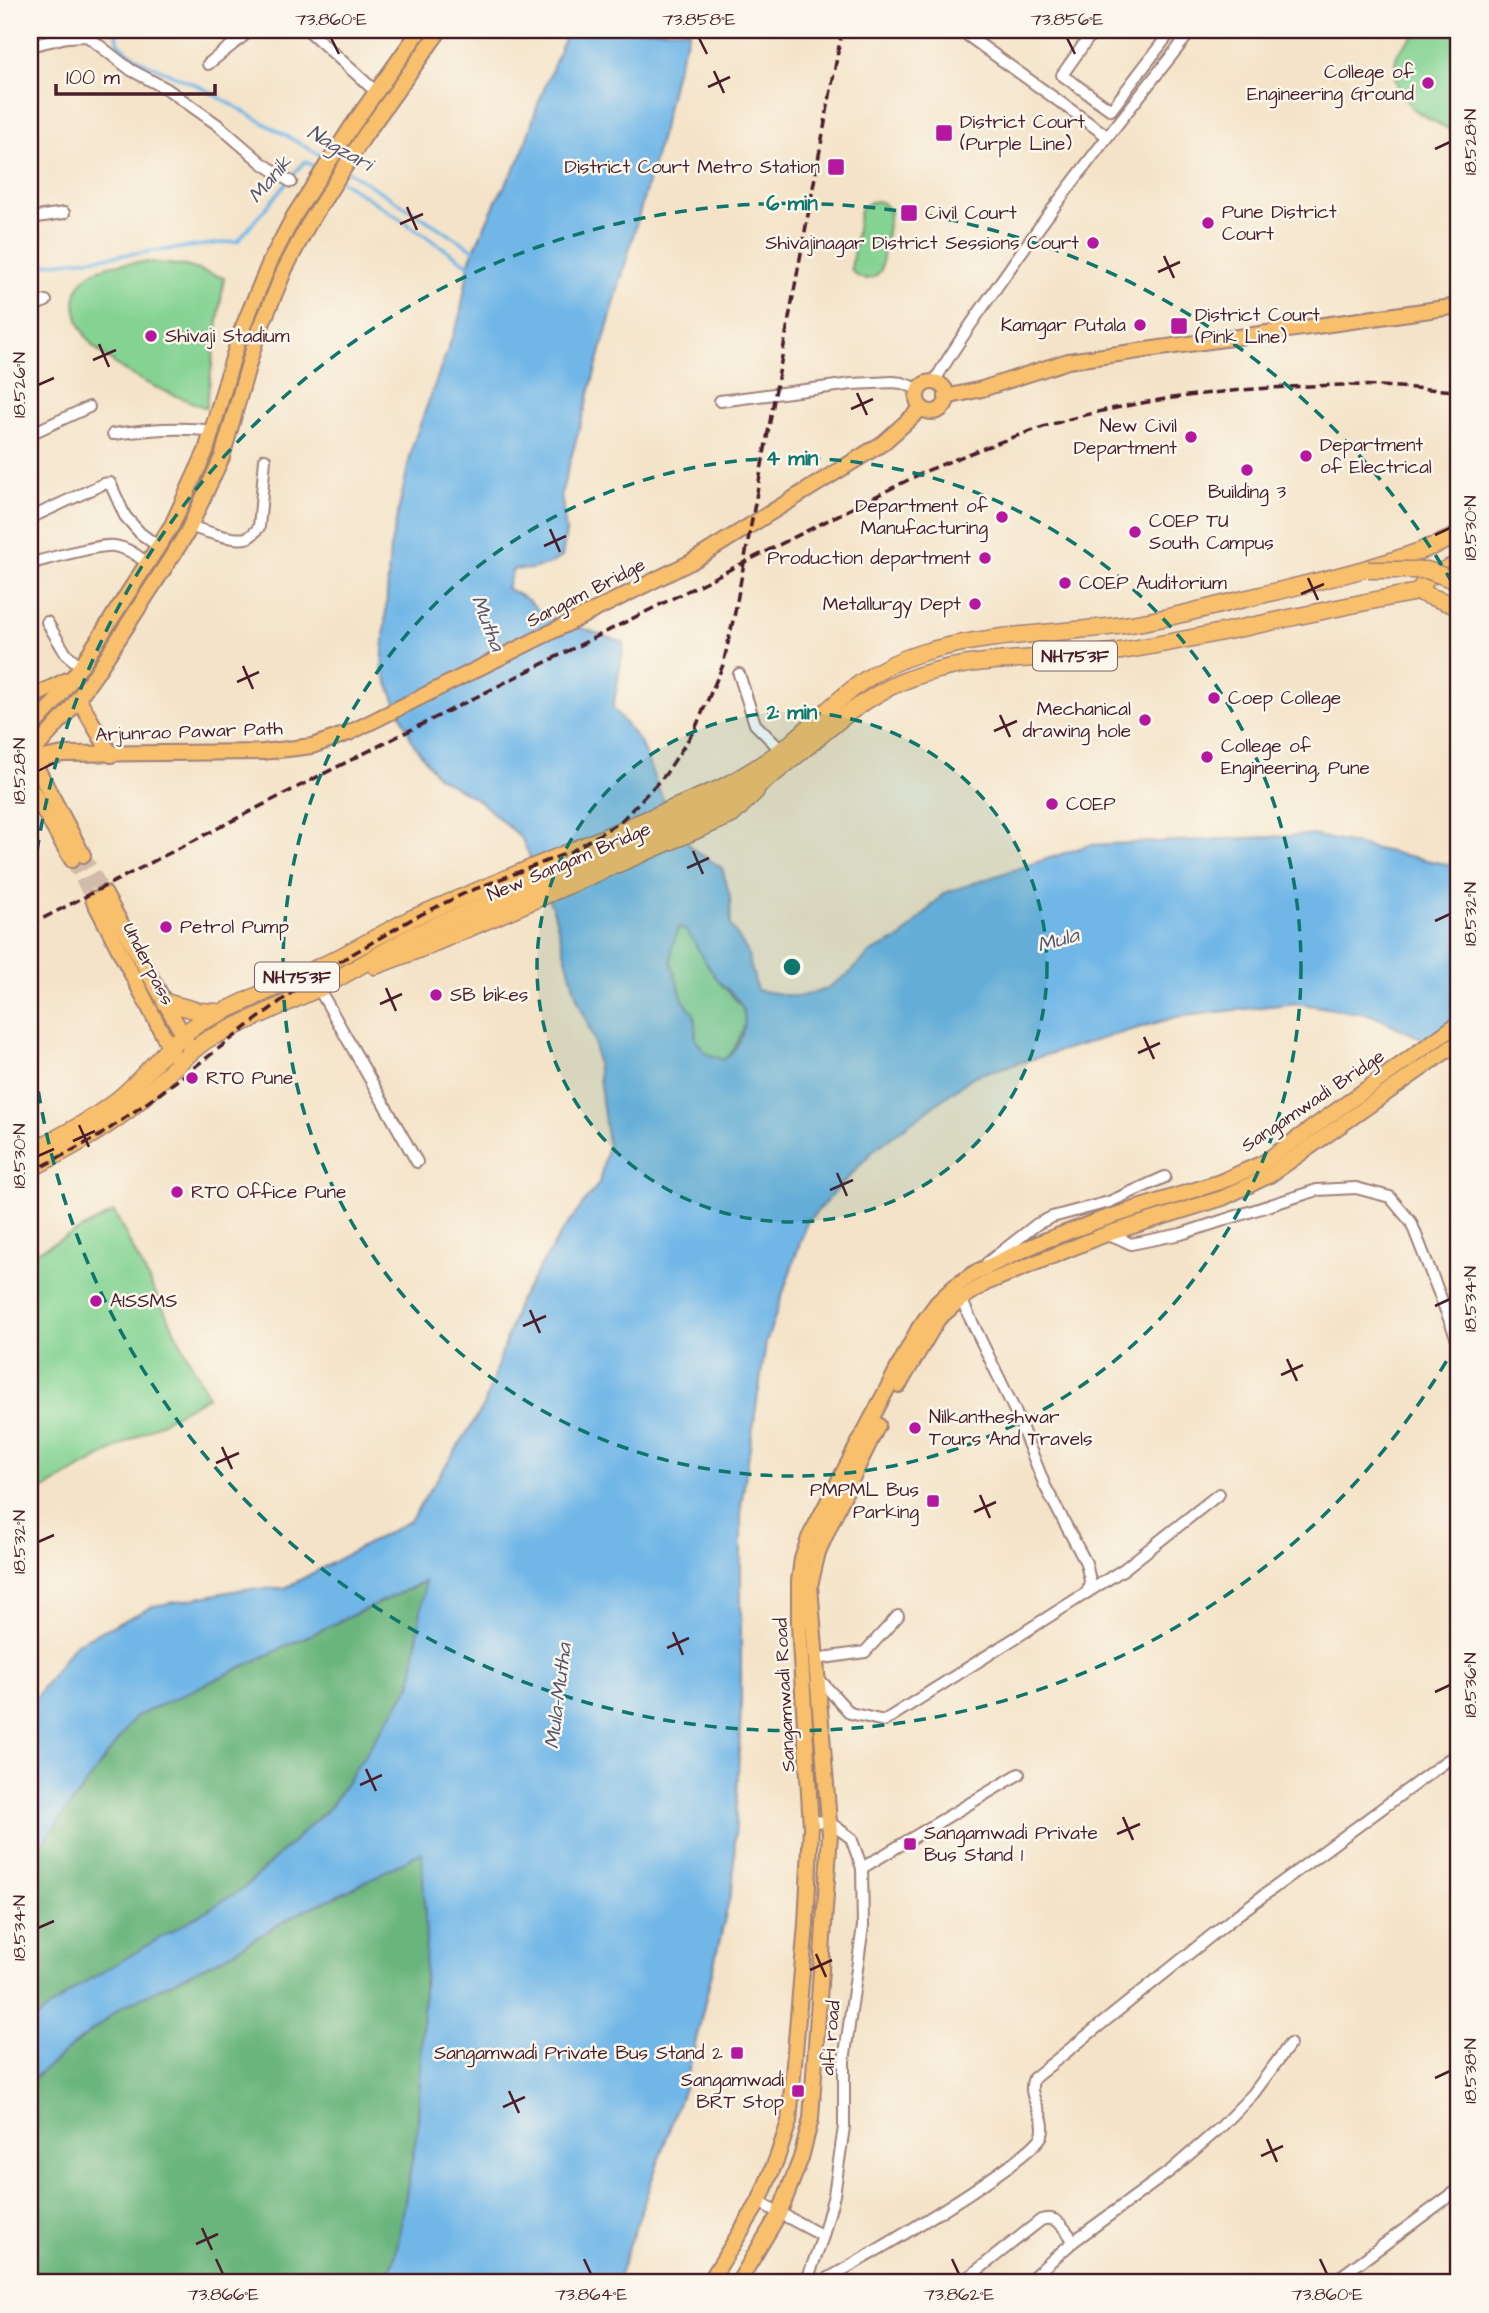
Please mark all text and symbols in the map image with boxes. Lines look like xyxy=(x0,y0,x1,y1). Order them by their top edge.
text: 73.860°E xyxy=(295,7,367,32)
text: 73.858°E xyxy=(662,7,736,32)
text: 73.856°E xyxy=(1030,7,1104,32)
scale bar xyxy=(56,52,215,96)
place label: College of Engineering Ground xyxy=(1247,59,1415,109)
text: 100 m xyxy=(66,63,121,92)
marker: College of Engineering Ground xyxy=(1420,75,1436,91)
place label: District Court (Purple Line) xyxy=(960,109,1085,158)
text: 18.528°N xyxy=(1458,109,1483,175)
water label: Nagzari xyxy=(302,118,380,180)
marker: District Court (Purple Line) xyxy=(934,123,954,143)
water label: Manik xyxy=(241,148,300,209)
place label: District Court Metro Station xyxy=(565,154,820,181)
marker: District Court Metro Station xyxy=(826,157,846,177)
text: 6 min xyxy=(766,189,818,218)
place label: Pune District Court xyxy=(1222,199,1337,248)
place label: Civil Court xyxy=(925,200,1017,227)
marker: Civil Court xyxy=(899,203,919,223)
marker: Pune District Court xyxy=(1200,215,1216,231)
place label: Shivajinagar District Sessions Court xyxy=(765,230,1079,258)
marker: Shivajinagar District Sessions Court xyxy=(1085,235,1101,251)
place label: District Court (Pink Line) xyxy=(1195,302,1320,351)
place label: Kamgar Putala xyxy=(1001,312,1126,340)
marker: District Court (Pink Line) xyxy=(1169,316,1189,336)
marker: Kamgar Putala xyxy=(1132,317,1148,333)
place label: Shivaji Stadium xyxy=(165,323,290,350)
marker: Shivaji Stadium xyxy=(143,328,159,344)
text: 18.526°N xyxy=(7,352,32,418)
place label: New Civil Department xyxy=(1074,413,1177,462)
marker: New Civil Department xyxy=(1183,429,1199,445)
place label: Department of Electrical xyxy=(1320,432,1432,481)
text: 4 min xyxy=(766,444,819,473)
marker: Department of Electrical xyxy=(1298,448,1314,464)
marker: Building 3 xyxy=(1239,462,1255,478)
place label: Building 3 xyxy=(1208,479,1286,507)
place label: Department of Manufacturing xyxy=(855,493,989,543)
text: 18.530°N xyxy=(1458,495,1483,561)
place label: COEP TU South Campus xyxy=(1149,508,1274,557)
marker: Department of Manufacturing xyxy=(994,509,1010,525)
marker: COEP TU South Campus xyxy=(1127,524,1143,540)
place label: Production department xyxy=(767,545,971,572)
marker: Production department xyxy=(977,550,993,566)
street label: Sangam Bridge xyxy=(522,551,650,635)
place label: COEP Auditorium xyxy=(1079,570,1227,597)
marker: COEP Auditorium xyxy=(1057,575,1073,591)
water label: Mutha xyxy=(464,591,512,656)
place label: Metallurgy Dept xyxy=(823,591,961,619)
marker: Metallurgy Dept xyxy=(967,596,983,612)
road number: NH753F xyxy=(1033,642,1117,670)
place label: Coep College xyxy=(1228,685,1341,713)
marker: Coep College xyxy=(1206,690,1222,706)
place label: Mechanical drawing hole xyxy=(1023,696,1131,746)
text: 2 min xyxy=(766,698,818,727)
marker: Mechanical drawing hole xyxy=(1137,712,1153,728)
street label: Arjunrao Pawar Path xyxy=(95,715,284,749)
place label: College of Engineering, Pune xyxy=(1221,733,1370,783)
text: 18.528°N xyxy=(7,738,32,804)
marker: College of Engineering, Pune xyxy=(1199,749,1215,765)
place label: COEP xyxy=(1066,791,1116,818)
marker: COEP xyxy=(1044,796,1060,812)
street label: New Sangam Bridge xyxy=(483,815,655,910)
text: 18.532°N xyxy=(1458,882,1483,946)
place label: Petrol Pump xyxy=(180,914,289,941)
street label: Underpass xyxy=(116,918,180,1010)
marker: Petrol Pump xyxy=(158,919,174,935)
water label: Mula xyxy=(1034,920,1083,960)
centre of rings xyxy=(780,955,804,979)
road number: NH753F xyxy=(255,962,339,992)
place label: SB bikes xyxy=(450,982,528,1009)
marker: SB bikes xyxy=(428,987,444,1003)
street label: Sangamwadi Bridge xyxy=(1236,1043,1391,1160)
place label: RTO Pune xyxy=(206,1065,293,1092)
marker: RTO Pune xyxy=(184,1070,200,1086)
text: 18.530°N xyxy=(7,1123,32,1189)
place label: RTO Office Pune xyxy=(191,1179,346,1206)
marker: RTO Office Pune xyxy=(169,1184,185,1200)
text: 18.534°N xyxy=(1458,1266,1483,1332)
place label: AISSMS xyxy=(110,1288,177,1315)
marker: AISSMS xyxy=(88,1293,104,1309)
place label: Nilkantheshwar Tours And Travels xyxy=(929,1404,1092,1453)
marker: Nilkantheshwar Tours And Travels xyxy=(907,1420,923,1436)
place label: PMPML Bus Parking xyxy=(810,1477,919,1527)
marker: PMPML Bus Parking xyxy=(925,1493,941,1509)
text: 18.532°N xyxy=(7,1510,32,1574)
street label: Sangamwadi Road xyxy=(767,1617,804,1773)
water label: Mula-Mutha xyxy=(537,1640,579,1750)
text: 18.536°N xyxy=(1458,1653,1483,1717)
place label: Sangamwadi Private Bus Stand 1 xyxy=(924,1820,1098,1869)
marker: Sangamwadi Private Bus Stand 1 xyxy=(902,1836,918,1852)
text: 18.534°N xyxy=(7,1895,32,1961)
street label: alfi road xyxy=(814,1999,848,2077)
text: 18.538°N xyxy=(1458,2038,1483,2104)
place label: Sangamwadi Private Bus Stand 2 xyxy=(434,2040,723,2068)
marker: Sangamwadi Private Bus Stand 2 xyxy=(729,2045,745,2061)
place label: Sangamwadi BRT Stop xyxy=(681,2067,784,2116)
marker: Sangamwadi BRT Stop xyxy=(790,2083,806,2099)
text: 73.866°E xyxy=(187,2282,259,2307)
text: 73.864°E xyxy=(555,2282,628,2307)
text: 73.862°E xyxy=(924,2282,995,2307)
text: 73.860°E xyxy=(1291,2282,1363,2307)

